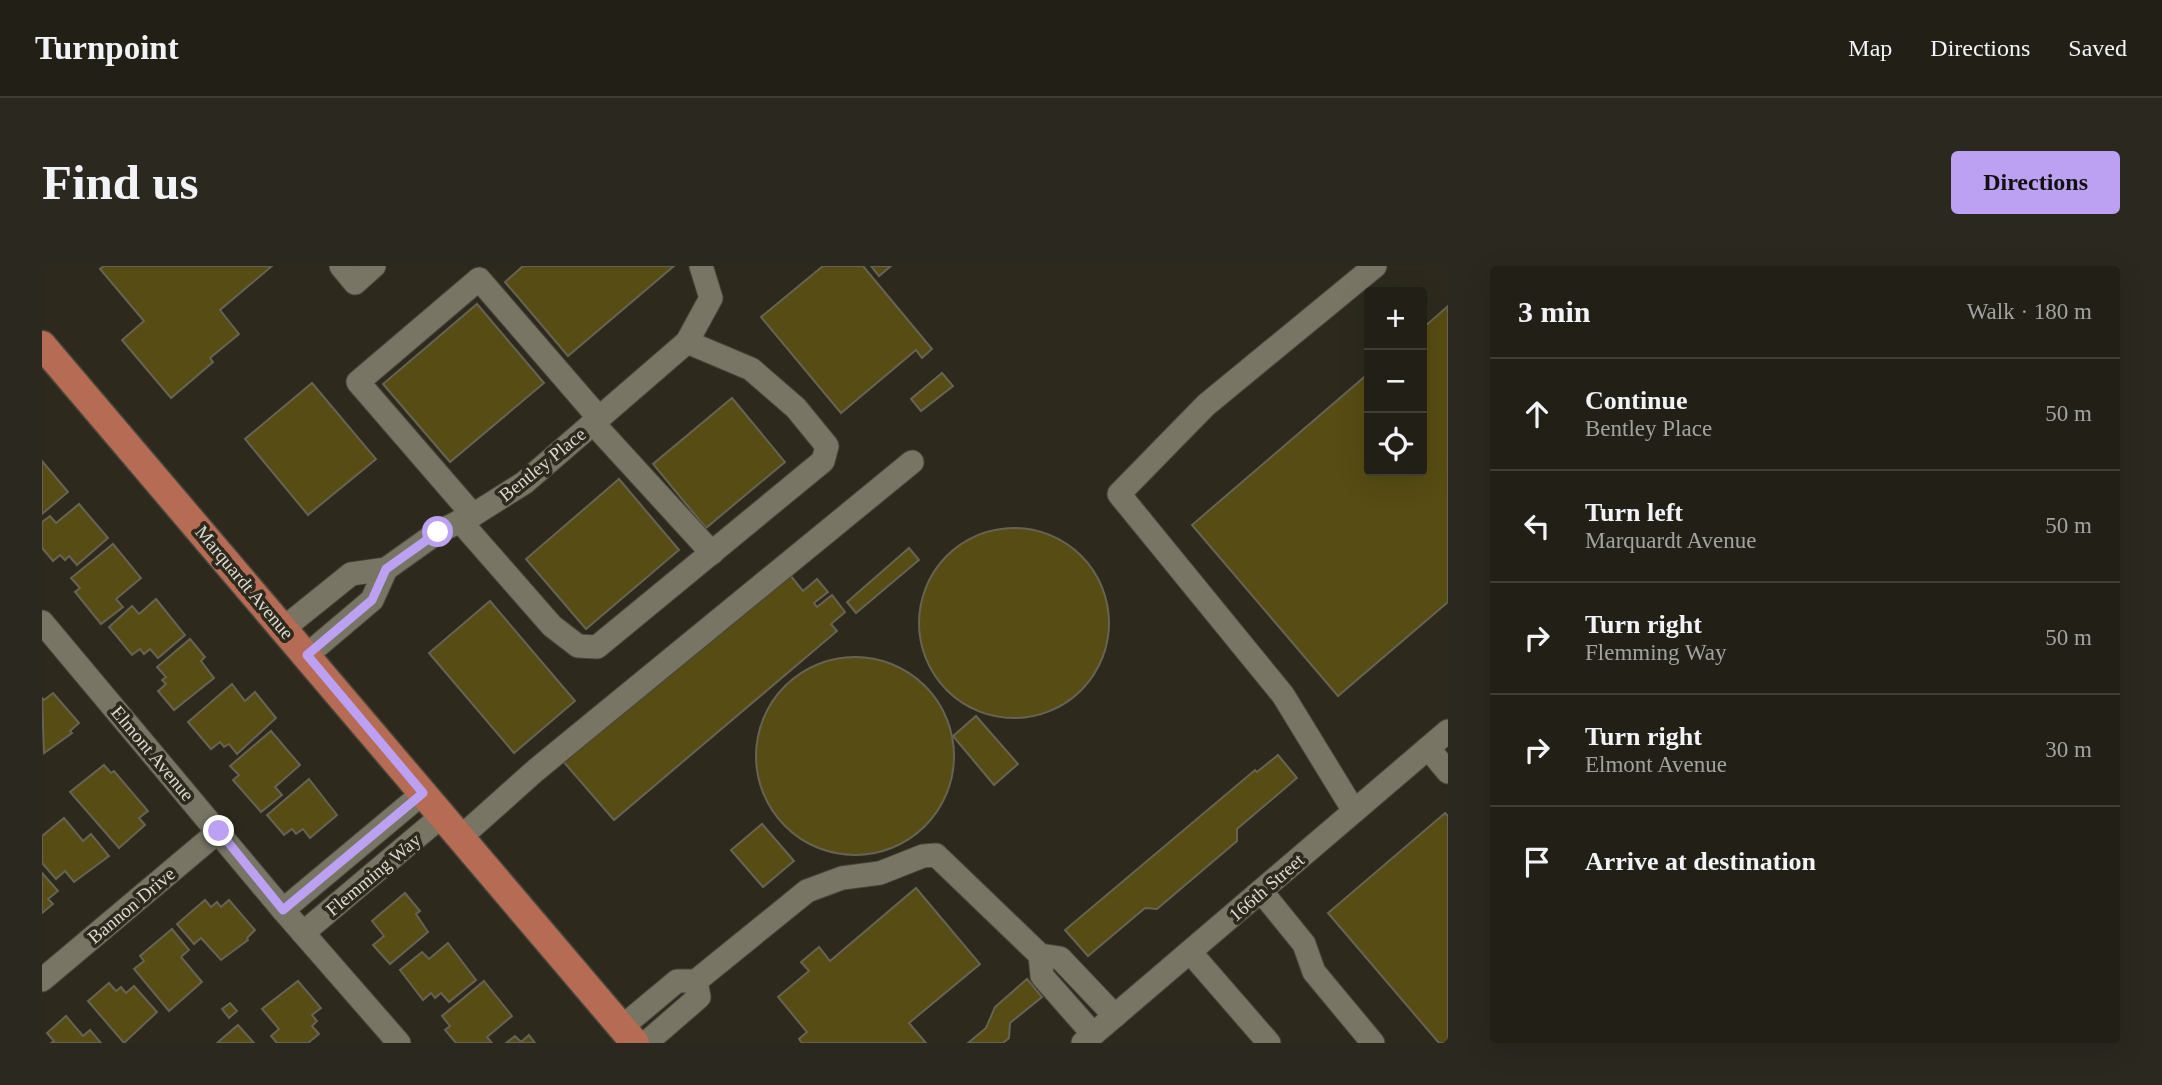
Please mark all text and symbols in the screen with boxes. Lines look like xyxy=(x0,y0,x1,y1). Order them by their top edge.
text: Turnpoint xyxy=(35,30,179,66)
text: Map xyxy=(1848,35,1892,61)
text: Directions xyxy=(1930,35,2030,61)
text: Saved xyxy=(2068,35,2127,61)
button: Directions xyxy=(1951,151,2120,214)
text: Find us xyxy=(42,155,199,210)
map controls xyxy=(1364,287,1427,476)
button: + xyxy=(1364,287,1427,350)
text: 3 min xyxy=(1518,295,1591,328)
text: Walk · 180 m xyxy=(1967,299,2092,324)
button: − xyxy=(1364,350,1427,413)
text: Continue xyxy=(1585,386,1688,415)
icon: ahead xyxy=(1518,395,1556,433)
text: 50 m xyxy=(2045,401,2092,426)
button: locate xyxy=(1364,413,1427,476)
text: Bentley Place xyxy=(1585,416,1712,441)
street label: Bentley Place xyxy=(495,423,590,506)
text: Turn left xyxy=(1585,498,1683,527)
icon: left xyxy=(1518,507,1556,545)
text: 50 m xyxy=(2045,513,2092,538)
route start xyxy=(422,516,453,547)
street label: Marquardt Avenue xyxy=(191,521,298,643)
text: Marquardt Avenue xyxy=(1585,528,1756,553)
text: Turn right xyxy=(1585,610,1702,639)
icon: right xyxy=(1518,619,1556,657)
text: 50 m xyxy=(2045,625,2092,650)
text: Flemming Way xyxy=(1585,640,1726,665)
street label: Elmont Avenue xyxy=(107,702,198,805)
text: Turn right xyxy=(1585,722,1702,751)
icon: right xyxy=(1518,731,1556,769)
text: 30 m xyxy=(2045,737,2092,762)
text: Elmont Avenue xyxy=(1585,752,1727,777)
route end xyxy=(203,815,234,846)
street label: Flemming Way xyxy=(322,828,425,920)
icon: arrive xyxy=(1518,843,1556,881)
text: Arrive at destination xyxy=(1585,847,1816,876)
street label: 166th Street xyxy=(1225,849,1309,926)
street label: Bannon Drive xyxy=(84,863,179,948)

